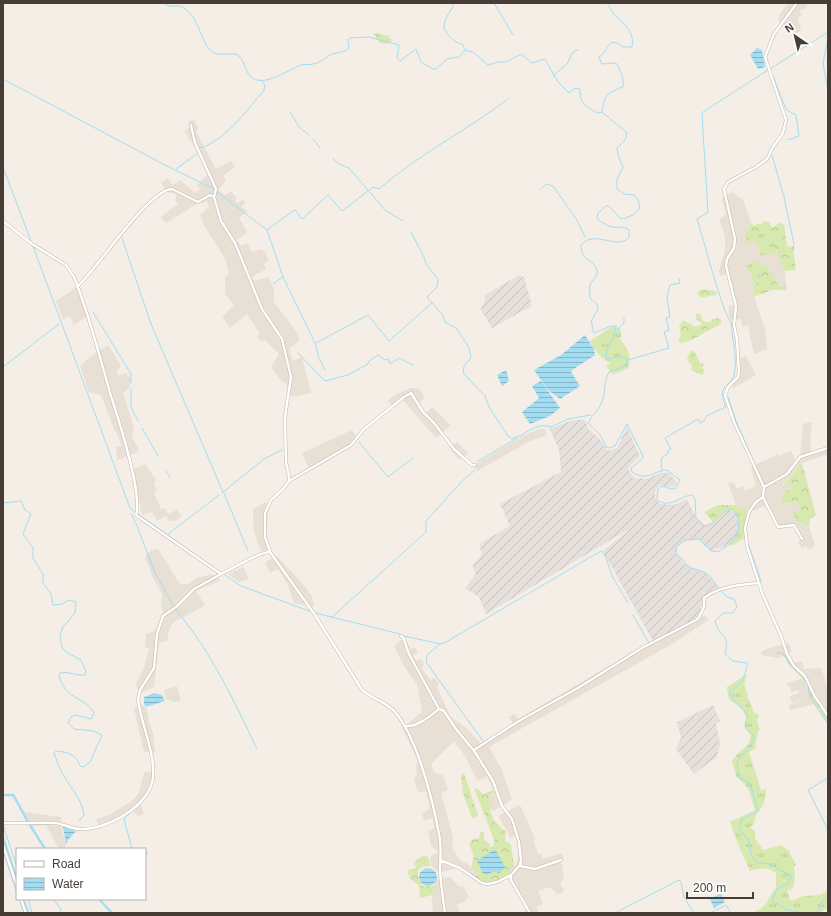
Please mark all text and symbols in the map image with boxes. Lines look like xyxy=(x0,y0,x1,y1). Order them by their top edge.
north arrow xyxy=(775,16,815,56)
text: N xyxy=(783,21,796,35)
legend xyxy=(16,848,146,900)
text: Road xyxy=(52,857,81,871)
scale bar xyxy=(687,874,753,900)
text: Water xyxy=(52,877,84,891)
text: 200 m xyxy=(693,881,726,895)

